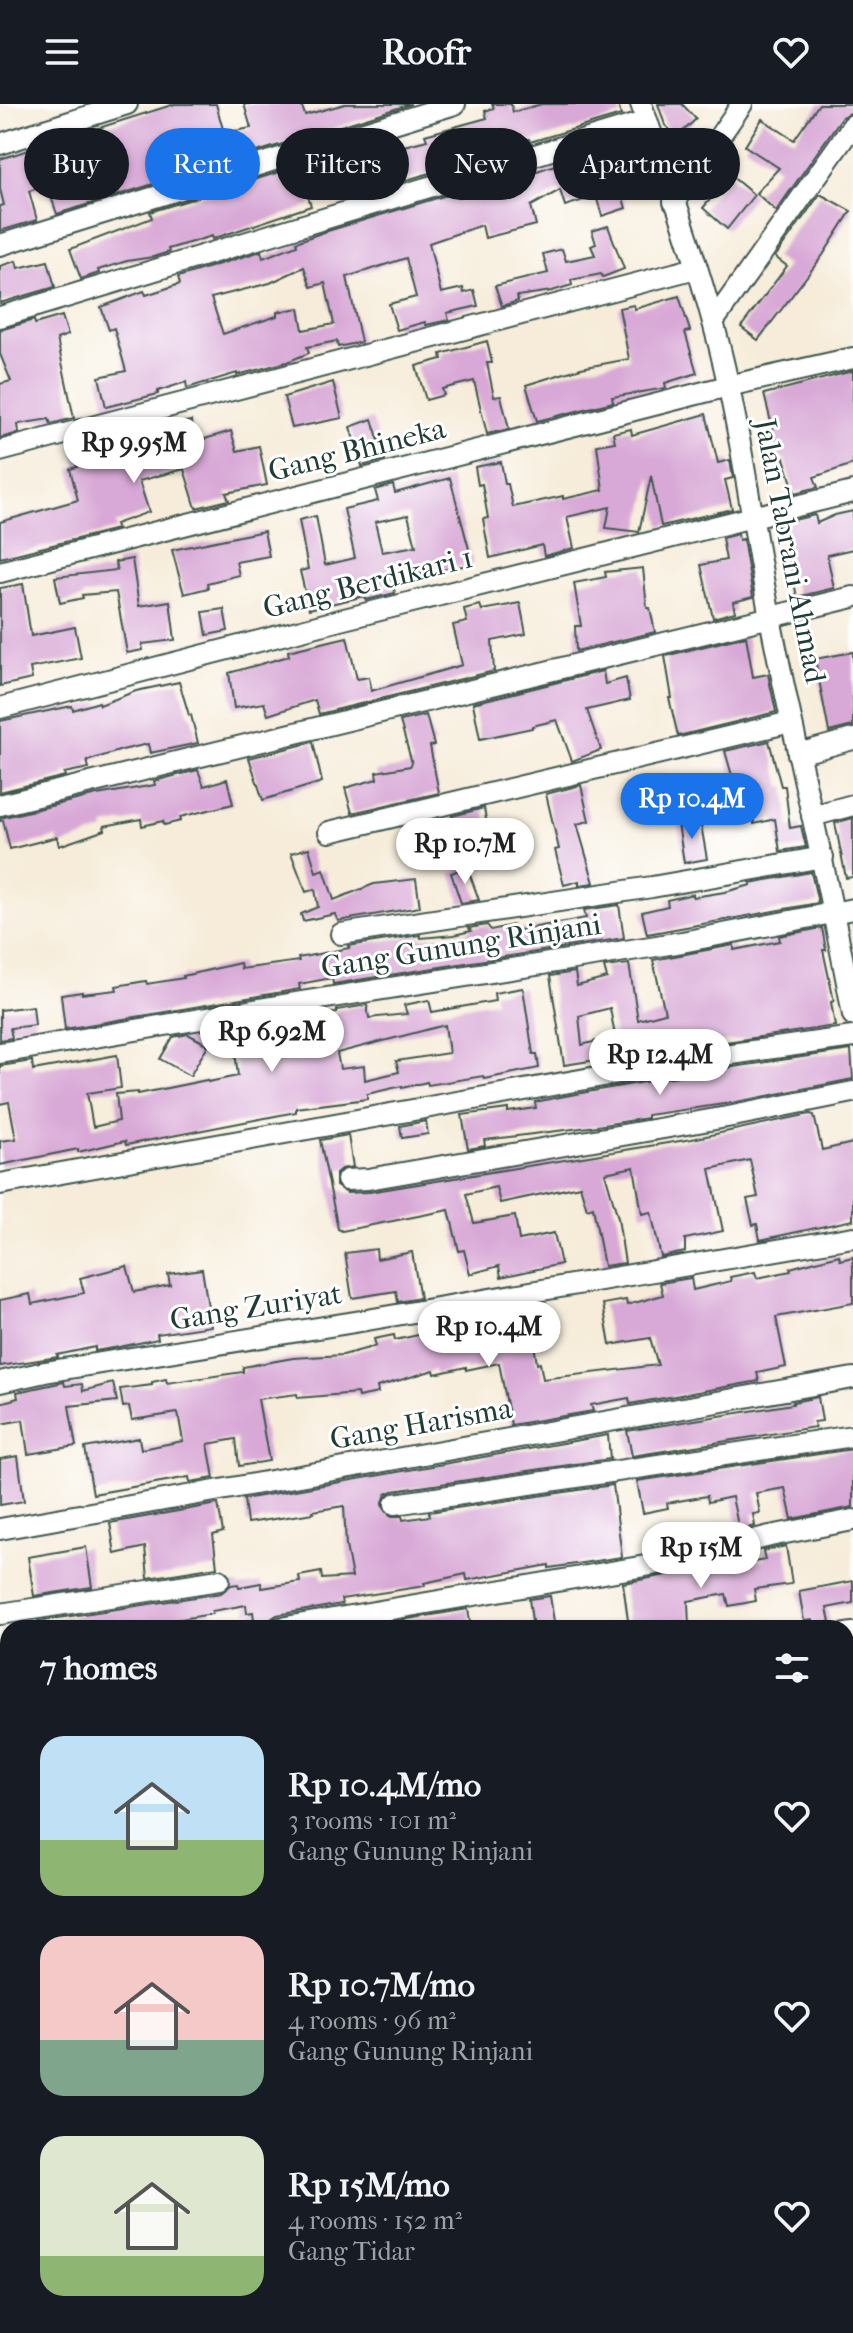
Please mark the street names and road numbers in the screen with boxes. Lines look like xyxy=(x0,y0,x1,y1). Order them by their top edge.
street label: Gang Bhineka xyxy=(265,411,450,489)
street label: Jalan Tabrani Ahmad xyxy=(747,414,833,687)
street label: Gang Berdikari 1 xyxy=(259,540,477,626)
street label: Gang Gunung Rinjani xyxy=(319,907,604,985)
street label: Gang Zuriyat xyxy=(168,1276,345,1338)
street label: Gang Harisma xyxy=(327,1391,516,1457)

